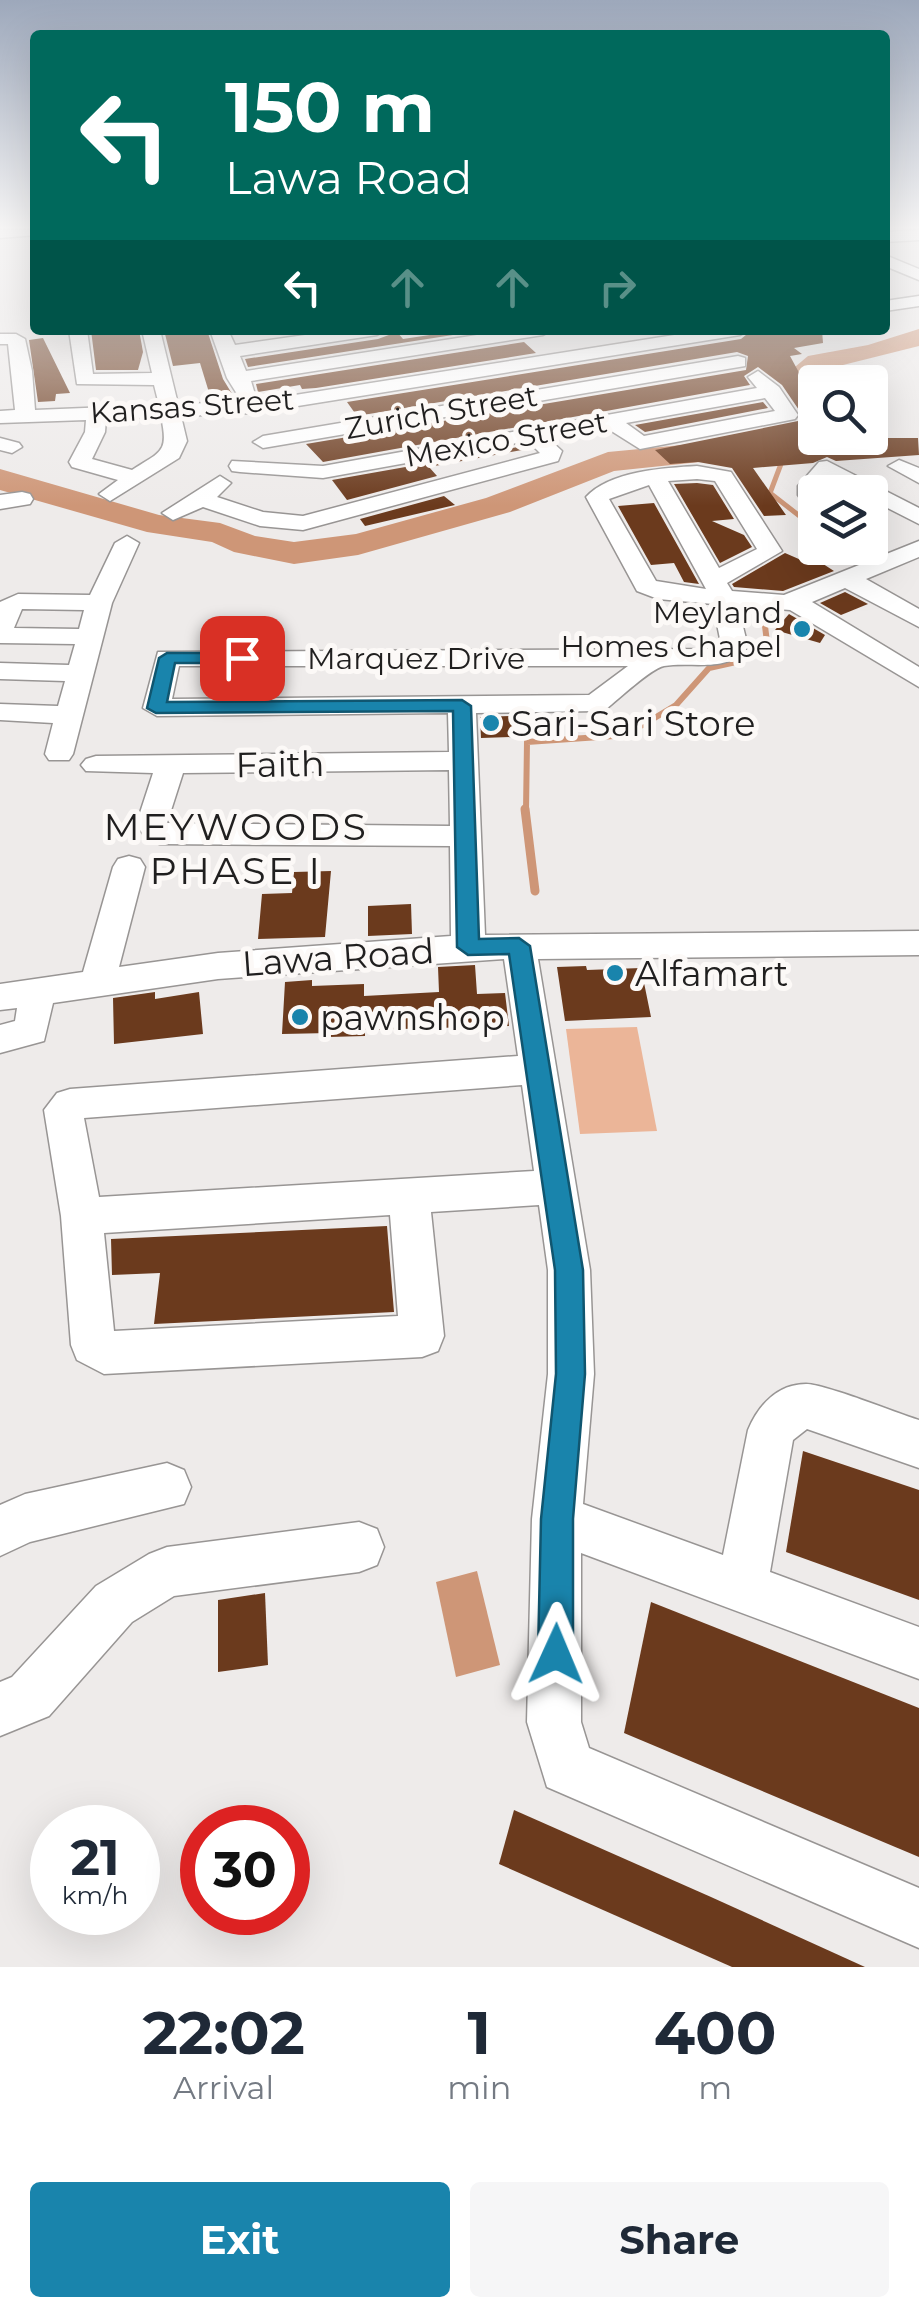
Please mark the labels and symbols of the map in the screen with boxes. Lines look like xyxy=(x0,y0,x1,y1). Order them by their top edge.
street label: Zurich Street xyxy=(342,377,540,447)
street label: Kansas Street xyxy=(89,380,295,432)
street label: Mexico Street xyxy=(402,403,610,475)
place label: Meyland Homes Chapel xyxy=(561,594,782,665)
pin xyxy=(200,616,285,701)
marker: Meyland Homes Chapel xyxy=(791,618,813,640)
street label: Marquez Drive xyxy=(307,640,525,677)
place label: Sari-Sari Store xyxy=(511,702,755,745)
marker: Sari-Sari Store xyxy=(480,712,502,734)
street label: Faith xyxy=(235,742,325,786)
district label: MEYWOODS PHASE I xyxy=(104,803,368,894)
street label: Lawa Road xyxy=(241,929,435,985)
place label: Alfamart xyxy=(635,952,788,995)
marker: Alfamart xyxy=(604,962,626,984)
place label: pawnshop xyxy=(320,996,505,1039)
marker: pawnshop xyxy=(289,1006,311,1028)
position arrow xyxy=(504,1602,608,1706)
speed limit sign: 30 xyxy=(180,1805,310,1935)

